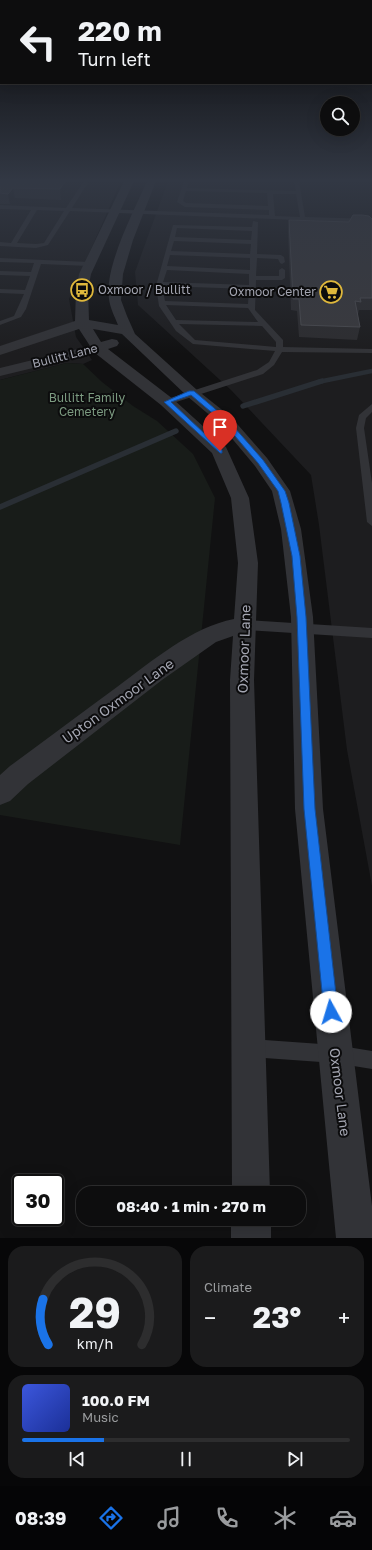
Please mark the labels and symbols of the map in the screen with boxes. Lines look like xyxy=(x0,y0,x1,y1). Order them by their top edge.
bus stop icon: Oxmoor / Bullitt xyxy=(69,277,95,303)
supermarket icon: Oxmoor Center xyxy=(318,279,344,305)
place label: Oxmoor / Bullitt xyxy=(98,282,191,297)
place label: Oxmoor Center xyxy=(229,284,316,299)
street label: Bullitt Lane xyxy=(31,340,99,371)
park label: Bullitt Family Cemetery xyxy=(49,390,126,419)
pin xyxy=(203,410,237,451)
street label: Oxmoor Lane xyxy=(233,604,254,694)
street label: Upton Oxmoor Lane xyxy=(59,654,177,747)
position arrow xyxy=(310,991,352,1033)
street label: Oxmoor Lane xyxy=(327,1047,354,1137)
speed limit sign: 30 xyxy=(12,1174,64,1226)

